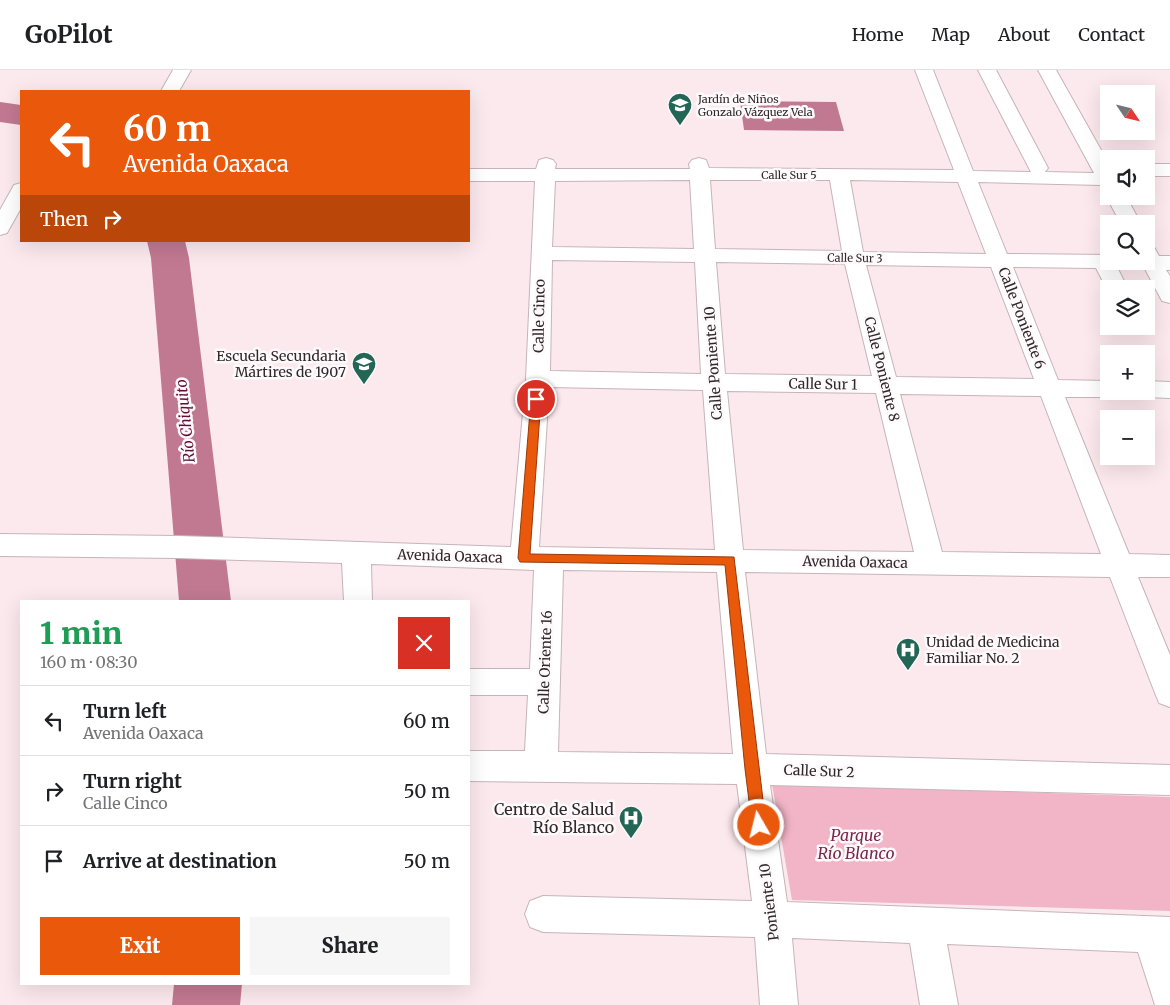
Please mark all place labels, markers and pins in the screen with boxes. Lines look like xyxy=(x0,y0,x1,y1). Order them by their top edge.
school or university icon: Jardín de Niños Gonzalo Vázquez Vela xyxy=(667,92,693,126)
place label: Jardín de Niños Gonzalo Vázquez Vela xyxy=(697,92,813,119)
place label: Escuela Secundaria Mártires de 1907 xyxy=(216,347,346,381)
school or university icon: Escuela Secundaria Mártires de 1907 xyxy=(351,351,377,385)
pin xyxy=(515,378,557,420)
place label: Unidad de Medicina Familiar No. 2 xyxy=(926,633,1060,667)
hospital icon: Unidad de Medicina Familiar No. 2 xyxy=(895,637,921,671)
place label: Centro de Salud Río Blanco xyxy=(494,799,614,837)
hospital icon: Centro de Salud Río Blanco xyxy=(618,805,644,839)

